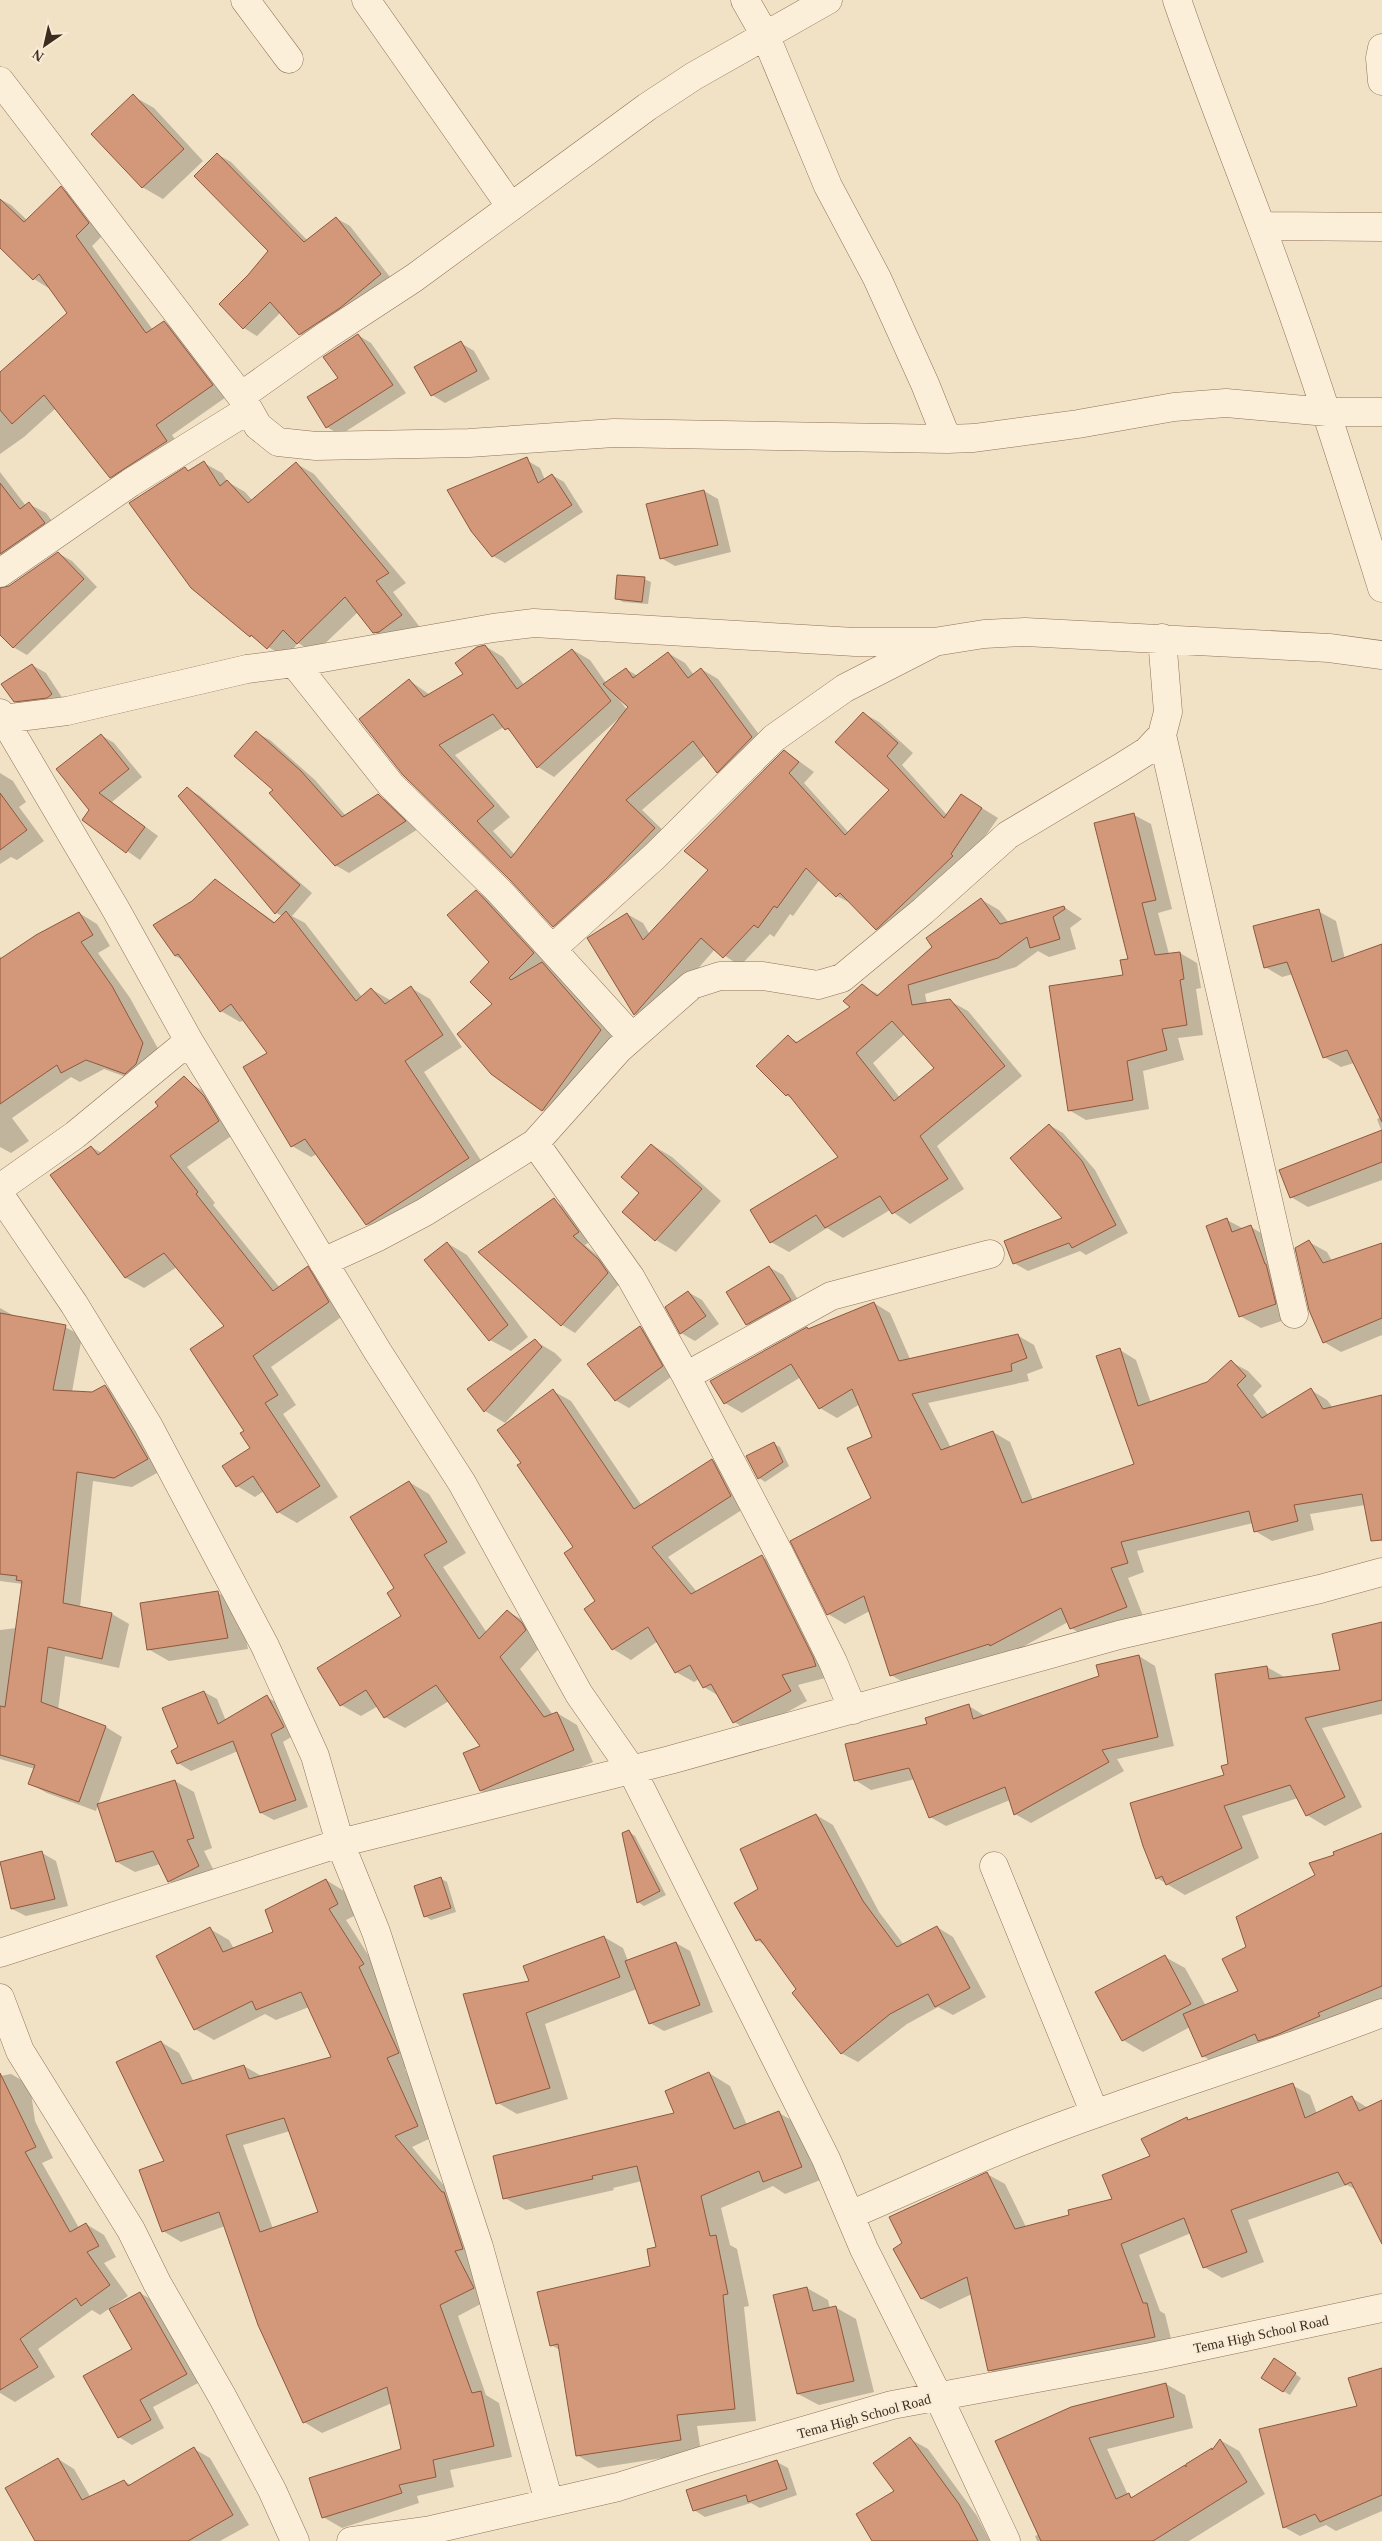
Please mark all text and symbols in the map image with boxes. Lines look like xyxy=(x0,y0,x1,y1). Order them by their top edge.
north arrow xyxy=(20,20,70,70)
text: N xyxy=(30,46,46,64)
street label: Tema High School Road xyxy=(1192,2313,1330,2356)
street label: Tema High School Road xyxy=(796,2391,933,2442)

